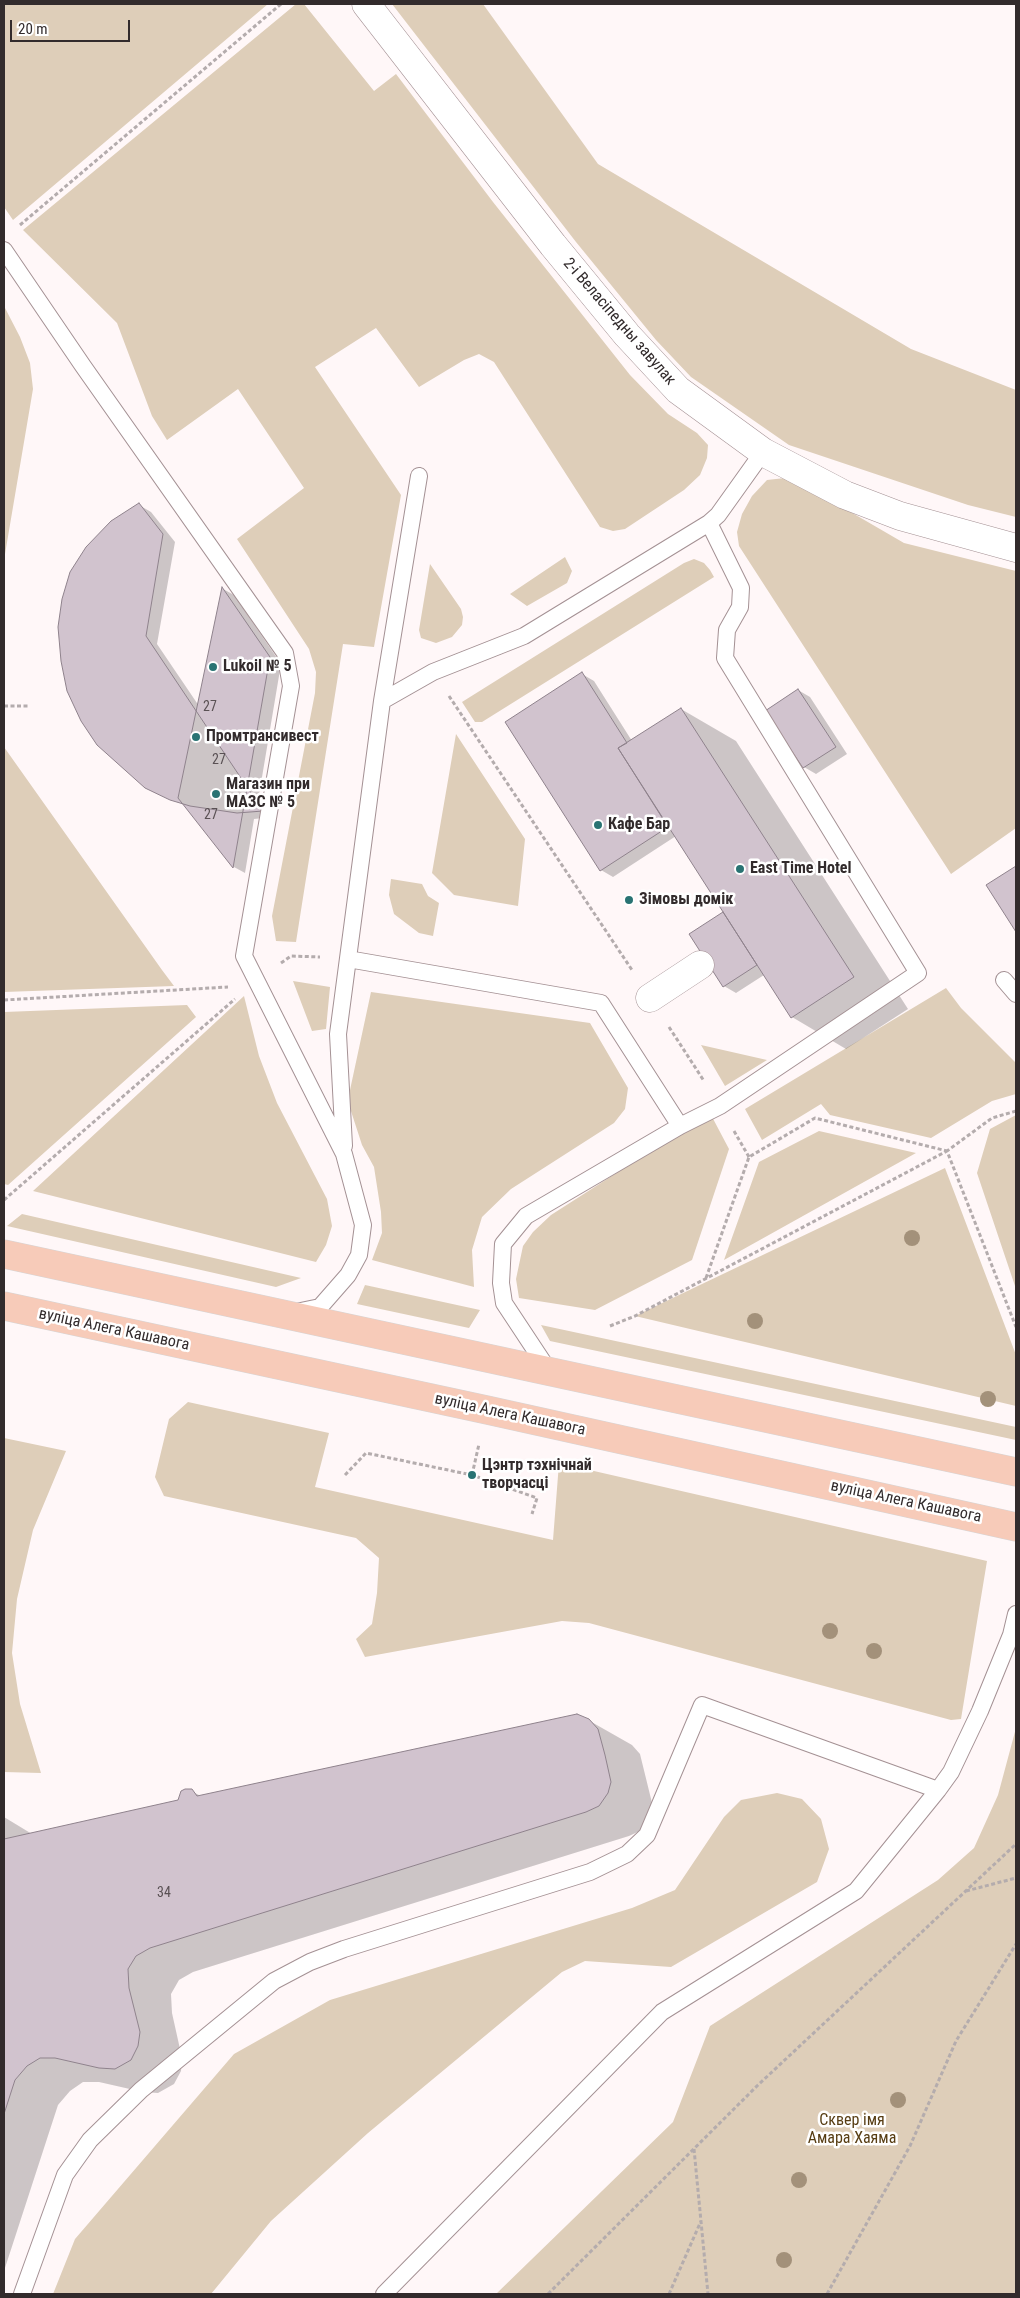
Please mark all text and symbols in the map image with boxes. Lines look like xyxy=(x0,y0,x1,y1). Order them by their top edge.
scale bar xyxy=(12,10,132,42)
text: 20 m xyxy=(18,20,48,38)
street label: 2-і Веласіпедны завулак xyxy=(559,255,679,389)
place label: Lukoil № 5 xyxy=(223,657,291,677)
marker: Lukoil № 5 xyxy=(207,661,219,673)
house number: 27 xyxy=(203,699,217,715)
place label: Промтрансивест xyxy=(206,727,319,747)
marker: Промтрансивест xyxy=(190,731,202,743)
house number: 27 xyxy=(212,752,226,768)
place label: Магазин при МАЗС № 5 xyxy=(226,775,310,813)
marker: Магазин при МАЗС № 5 xyxy=(210,788,222,800)
house number: 27 xyxy=(204,807,218,823)
place label: Кафе Бар xyxy=(608,815,670,835)
marker: Кафе Бар xyxy=(592,819,604,831)
place label: East Time Hotel xyxy=(750,859,852,879)
marker: East Time Hotel xyxy=(734,863,746,875)
place label: Зімовы домік xyxy=(639,890,733,910)
marker: Зімовы домік xyxy=(623,894,635,906)
street label: вуліца Алега Кашавога xyxy=(37,1305,191,1355)
street label: вуліца Алега Кашавога xyxy=(433,1390,587,1440)
place label: Цэнтр тэхнічнай творчасці xyxy=(482,1456,592,1494)
marker: Цэнтр тэхнічнай творчасці xyxy=(466,1469,478,1481)
street label: вуліца Алега Кашавога xyxy=(829,1477,983,1527)
house number: 34 xyxy=(157,1885,171,1901)
park label: Сквер імя Амара Хаяма xyxy=(808,2111,896,2149)

